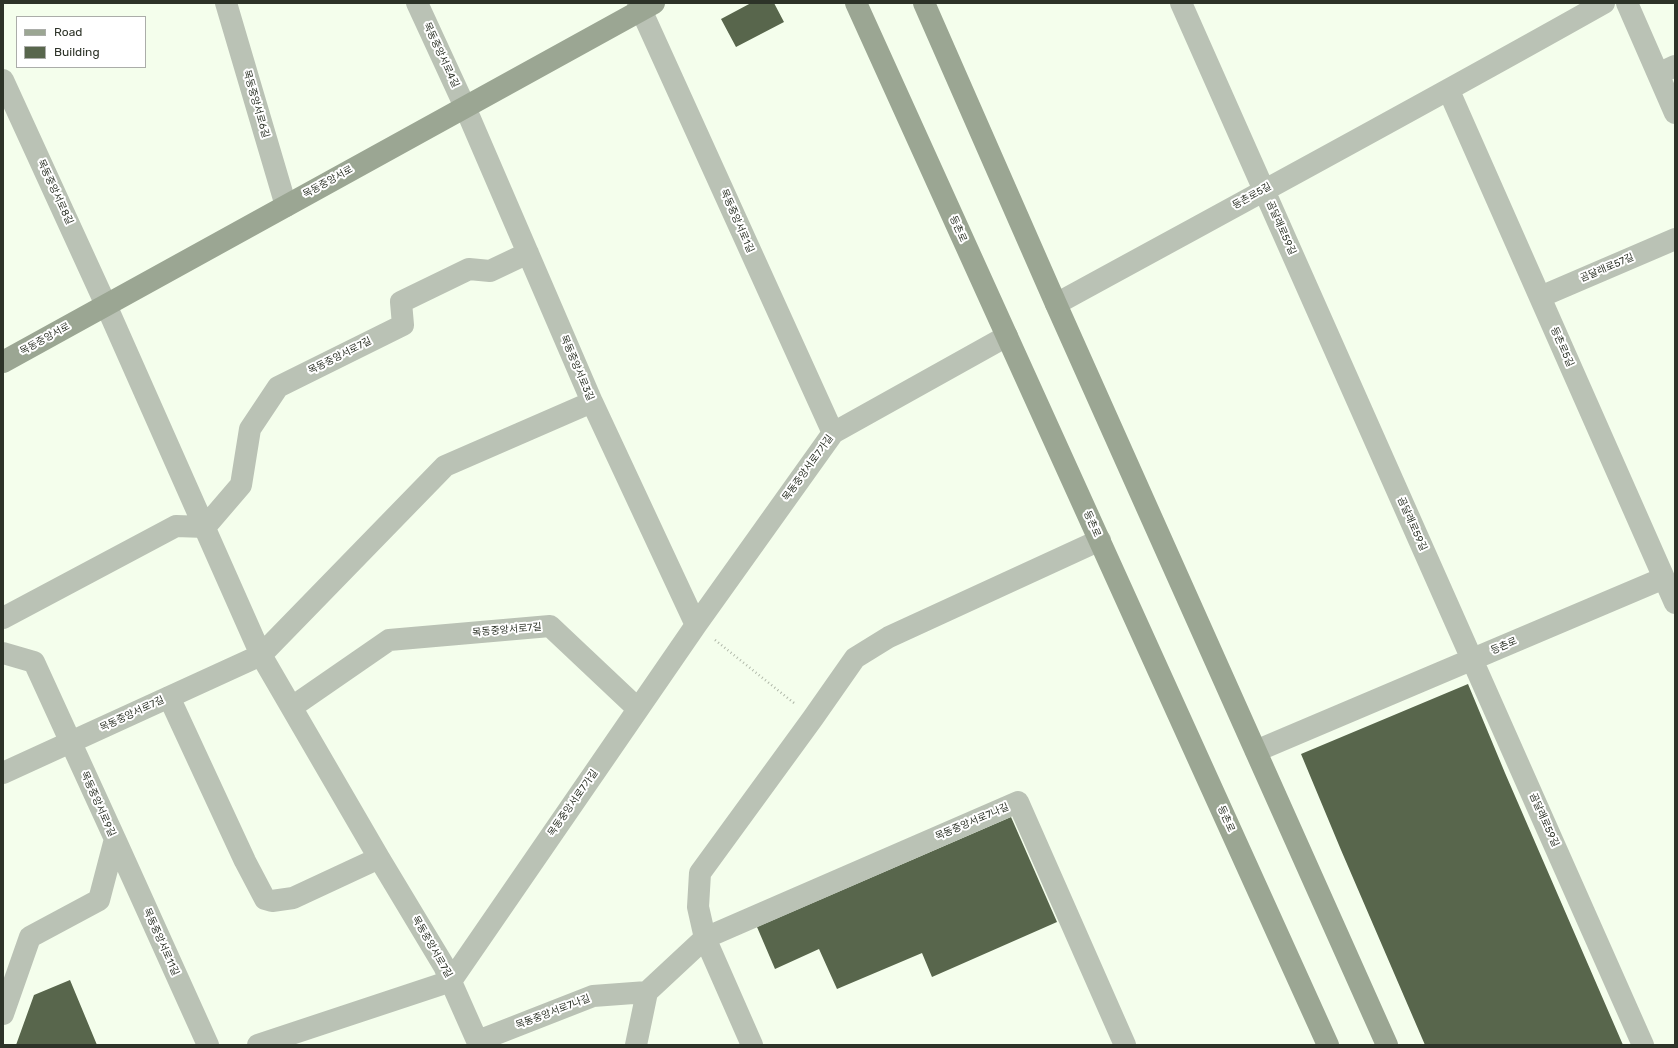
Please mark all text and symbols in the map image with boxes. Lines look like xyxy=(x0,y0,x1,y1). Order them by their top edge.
legend xyxy=(16,16,146,68)
street label: 목동중앙서로4길 xyxy=(421,20,461,90)
text: Road xyxy=(54,25,82,39)
text: Building xyxy=(54,45,100,59)
street label: 목동중앙서로6길 xyxy=(241,68,271,140)
street label: 목동중앙서로8길 xyxy=(35,157,75,227)
street label: 목동중앙서로 xyxy=(301,163,355,201)
street label: 등촌로5길 xyxy=(1230,180,1274,212)
street label: 목동중앙서로1길 xyxy=(718,187,756,255)
street label: 곰달래로59길 xyxy=(1264,199,1298,257)
street label: 등촌로 xyxy=(947,214,969,244)
street label: 곰달래로57길 xyxy=(1578,251,1636,285)
street label: 목동중앙서로 xyxy=(18,320,72,358)
street label: 등촌로5길 xyxy=(1548,325,1576,369)
street label: 목동중앙서로3길 xyxy=(558,333,596,403)
street label: 목동중앙서로7길 xyxy=(306,335,374,377)
street label: 목동중앙서로7가길 xyxy=(780,433,836,503)
street label: 곰달래로59길 xyxy=(1395,495,1429,553)
street label: 등촌로 xyxy=(1081,509,1103,539)
street label: 목동중앙서로7길 xyxy=(472,621,542,639)
street label: 등촌로 xyxy=(1489,635,1519,657)
street label: 목동중앙서로7길 xyxy=(98,694,166,734)
street label: 목동중앙서로7가길 xyxy=(546,767,600,839)
street label: 목동중앙서로9길 xyxy=(78,769,118,839)
street label: 곰달래로59길 xyxy=(1527,791,1561,849)
street label: 목동중앙서로7나길 xyxy=(933,801,1011,843)
street label: 등촌로 xyxy=(1215,804,1237,834)
street label: 목동중앙서로11길 xyxy=(141,906,181,978)
street label: 목동중앙서로7길 xyxy=(409,914,455,980)
street label: 목동중앙서로7나길 xyxy=(514,992,592,1032)

